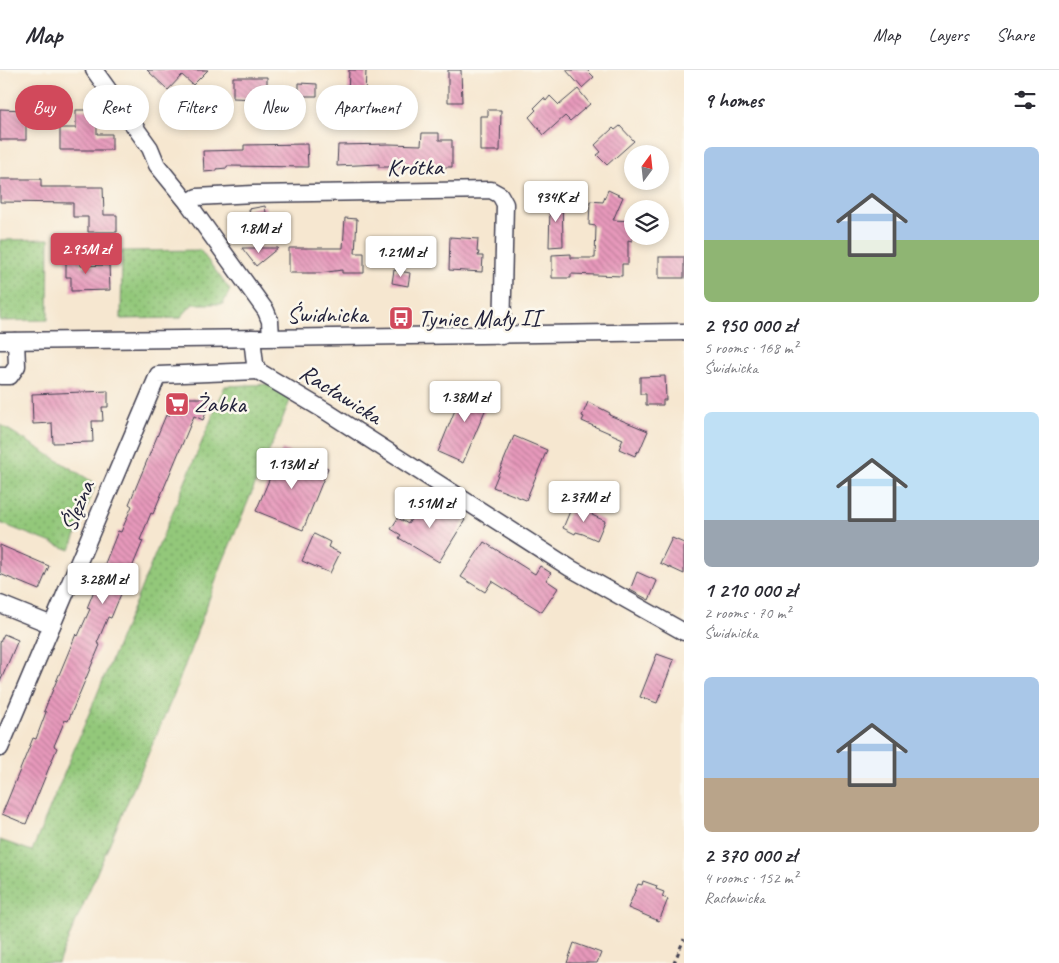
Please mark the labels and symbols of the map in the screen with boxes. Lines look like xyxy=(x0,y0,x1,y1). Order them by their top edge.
north arrow xyxy=(624,145,669,190)
street label: Krótka xyxy=(387,151,445,182)
pin: 934K zł xyxy=(510,180,602,223)
pin: 1.8M zł xyxy=(213,212,305,254)
pin: 2.95M zł xyxy=(34,232,138,275)
pin: 1.21M zł xyxy=(349,236,453,278)
street label: Świdnicka xyxy=(287,299,369,329)
place label: Tyniec Mały II xyxy=(418,303,545,333)
bus stop icon: Tyniec Mały II xyxy=(388,305,414,331)
street label: Racławicka xyxy=(294,357,389,432)
pin: 1.38M zł xyxy=(413,380,517,423)
place label: Żabka xyxy=(194,389,247,419)
supermarket icon: Żabka xyxy=(164,391,190,417)
pin: 1.13M zł xyxy=(240,448,344,490)
street label: Ślężna xyxy=(53,475,102,536)
pin: 2.37M zł xyxy=(532,480,636,523)
pin: 1.51M zł xyxy=(378,486,482,529)
pin: 3.28M zł xyxy=(51,562,155,605)

